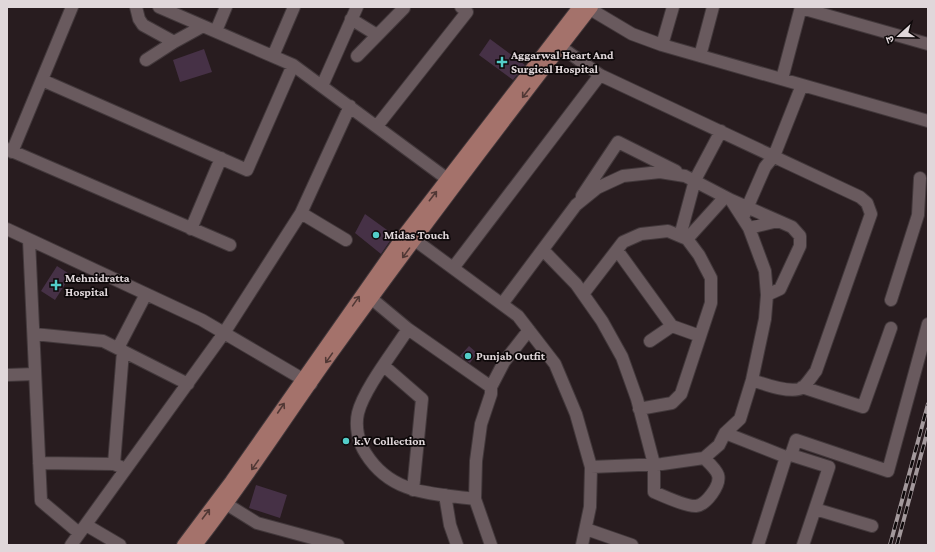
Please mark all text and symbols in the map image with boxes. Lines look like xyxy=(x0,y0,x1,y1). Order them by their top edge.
north arrow xyxy=(879,16,919,56)
text: उ xyxy=(883,34,896,45)
place label: Aggarwal Heart And Surgical Hospital xyxy=(510,48,614,76)
marker: Aggarwal Heart And Surgical Hospital xyxy=(496,56,508,68)
one-way arrow xyxy=(521,88,530,99)
one-way arrow xyxy=(429,191,437,202)
place label: Midas Touch xyxy=(384,228,450,242)
marker: Midas Touch xyxy=(371,230,381,240)
one-way arrow xyxy=(401,248,410,259)
place label: Mehnidratta Hospital xyxy=(65,271,130,299)
marker: Mehnidratta Hospital xyxy=(50,279,62,291)
one-way arrow xyxy=(352,296,360,307)
place label: Punjab Outfit xyxy=(476,349,546,363)
marker: Punjab Outfit xyxy=(463,351,473,361)
one-way arrow xyxy=(325,353,333,364)
one-way arrow xyxy=(278,402,286,414)
place label: k.V Collection xyxy=(354,434,426,448)
marker: k.V Collection xyxy=(341,436,351,446)
one-way arrow xyxy=(251,459,259,470)
one-way arrow xyxy=(202,508,211,519)

